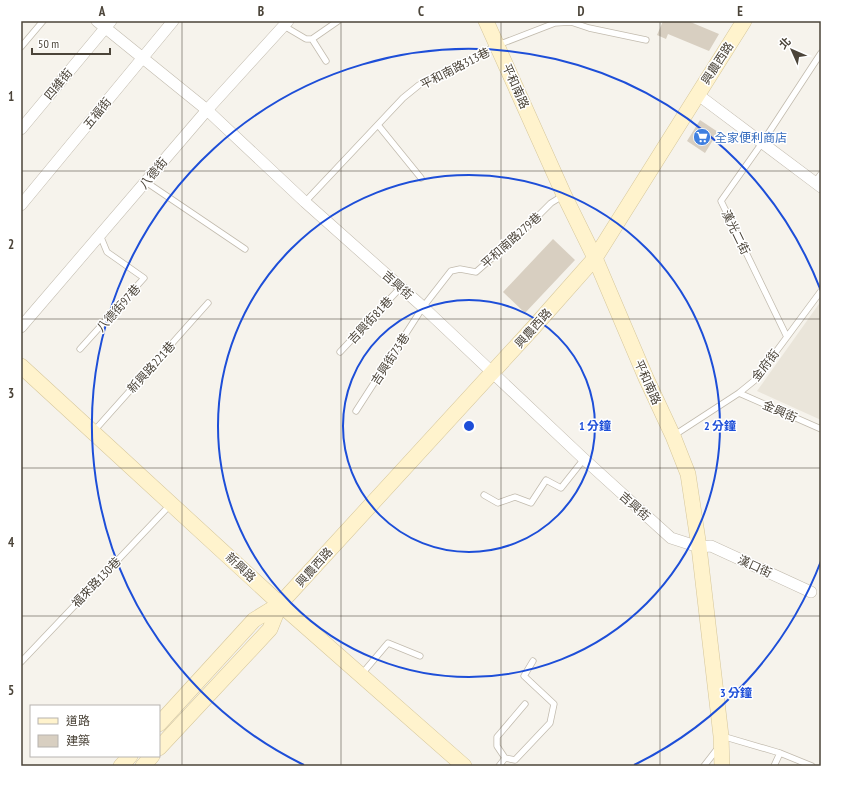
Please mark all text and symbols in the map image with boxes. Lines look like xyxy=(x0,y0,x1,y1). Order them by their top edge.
text: A xyxy=(98,3,106,20)
text: B xyxy=(258,3,264,20)
text: C xyxy=(418,3,424,20)
text: D xyxy=(578,3,585,20)
text: E xyxy=(737,3,743,20)
scale bar xyxy=(32,30,110,56)
north arrow xyxy=(772,30,812,70)
text: 北 xyxy=(776,34,794,52)
text: 50 m xyxy=(38,36,59,51)
street label: 興農西路 xyxy=(698,39,736,87)
street label: 平和南路313巷 xyxy=(418,44,492,92)
street label: 平和南路 xyxy=(499,61,533,111)
street label: 四維街 xyxy=(41,65,75,103)
text: 1 xyxy=(8,88,14,105)
street label: 五福街 xyxy=(80,94,114,132)
supermarket icon: 全家便利商店 xyxy=(692,127,712,147)
place label: 全家便利商店 xyxy=(715,130,787,145)
street label: 八德街 xyxy=(136,154,170,192)
street label: 漢光二街 xyxy=(719,207,753,257)
street label: 平和南路279巷 xyxy=(478,209,544,271)
text: 2 xyxy=(8,236,14,253)
street label: 吉興街 xyxy=(380,267,416,303)
street label: 八德街97巷 xyxy=(93,281,143,335)
street label: 吉興街81巷 xyxy=(344,293,396,347)
street label: 興農西路 xyxy=(511,305,555,351)
street label: 吉興街73巷 xyxy=(368,330,412,388)
street label: 新興路221巷 xyxy=(124,338,178,396)
street label: 金府街 xyxy=(748,346,782,384)
street label: 平和南路 xyxy=(631,357,665,407)
text: 3 xyxy=(8,385,14,402)
street label: 金興街 xyxy=(760,397,800,425)
text: 1 分鐘 xyxy=(579,418,611,433)
text: 2 分鐘 xyxy=(704,418,736,433)
centre of rings xyxy=(462,419,476,433)
street label: 吉興街 xyxy=(617,488,653,524)
text: 4 xyxy=(8,534,15,551)
street label: 興農西路 xyxy=(292,544,336,590)
street label: 新興路 xyxy=(223,549,259,585)
street label: 漢口街 xyxy=(736,552,774,580)
street label: 福來路130巷 xyxy=(68,554,124,610)
text: 5 xyxy=(8,682,14,699)
text: 3 分鐘 xyxy=(720,685,752,700)
legend xyxy=(30,705,160,757)
text: 道路 xyxy=(66,713,90,728)
text: 建築 xyxy=(66,733,90,748)

